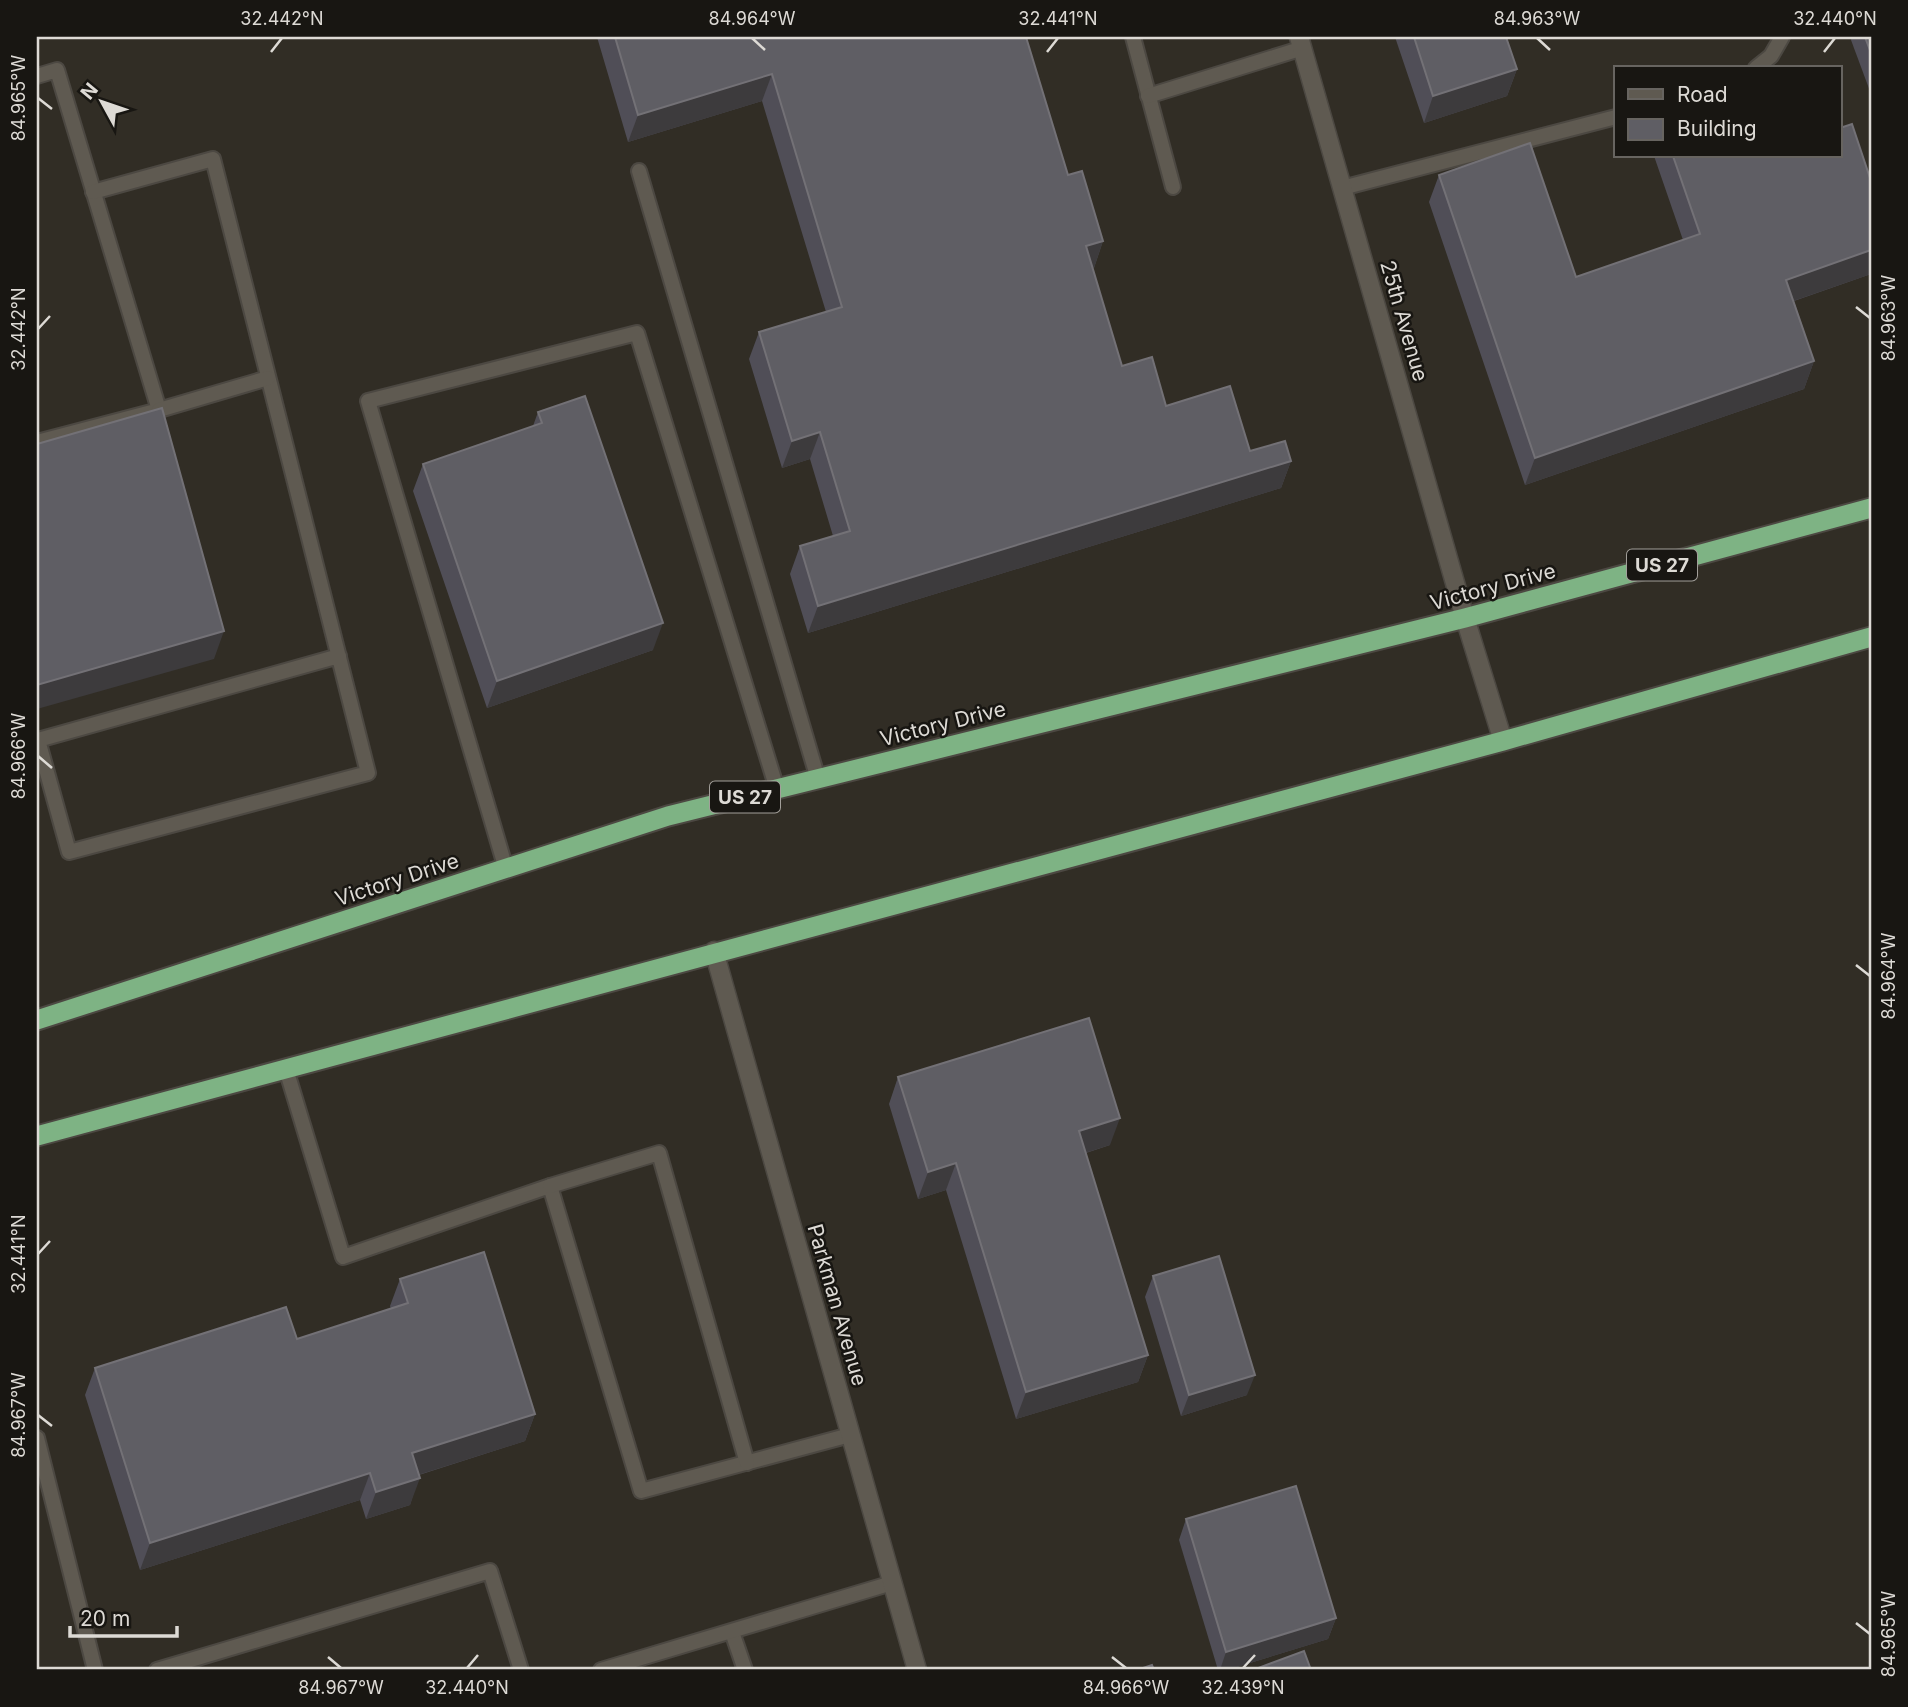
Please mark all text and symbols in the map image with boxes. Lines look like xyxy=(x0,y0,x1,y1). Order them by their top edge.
text: 32.442°N xyxy=(240,8,324,29)
text: 84.964°W xyxy=(709,8,796,29)
text: 32.441°N xyxy=(1018,8,1098,29)
text: 84.963°W xyxy=(1494,8,1580,29)
text: 32.440°N xyxy=(1793,8,1877,29)
text: 84.965°W xyxy=(8,55,29,141)
north arrow xyxy=(66,66,136,136)
legend xyxy=(1614,66,1842,158)
text: N xyxy=(76,78,103,104)
text: Road xyxy=(1677,82,1728,107)
text: Building xyxy=(1677,116,1757,141)
street label: 25th Avenue xyxy=(1375,258,1434,384)
text: 84.963°W xyxy=(1878,275,1899,361)
text: 32.442°N xyxy=(8,287,29,371)
road number: US 27 xyxy=(1627,550,1697,580)
street label: Victory Drive xyxy=(1427,558,1558,615)
street label: Victory Drive xyxy=(877,696,1008,751)
text: 84.966°W xyxy=(8,712,29,799)
road number: US 27 xyxy=(710,782,780,812)
street label: Victory Drive xyxy=(332,848,462,911)
text: 84.964°W xyxy=(1878,932,1899,1019)
text: 32.441°N xyxy=(8,1214,29,1294)
street label: Parkman Avenue xyxy=(802,1221,873,1389)
text: 84.967°W xyxy=(8,1372,29,1458)
text: 84.965°W xyxy=(1878,1591,1899,1677)
scale bar xyxy=(70,1595,177,1639)
text: 20 m xyxy=(80,1606,130,1631)
text: 84.967°W xyxy=(298,1677,384,1698)
text: 32.440°N xyxy=(425,1677,509,1698)
text: 84.966°W xyxy=(1083,1677,1170,1698)
text: 32.439°N xyxy=(1202,1677,1284,1698)

